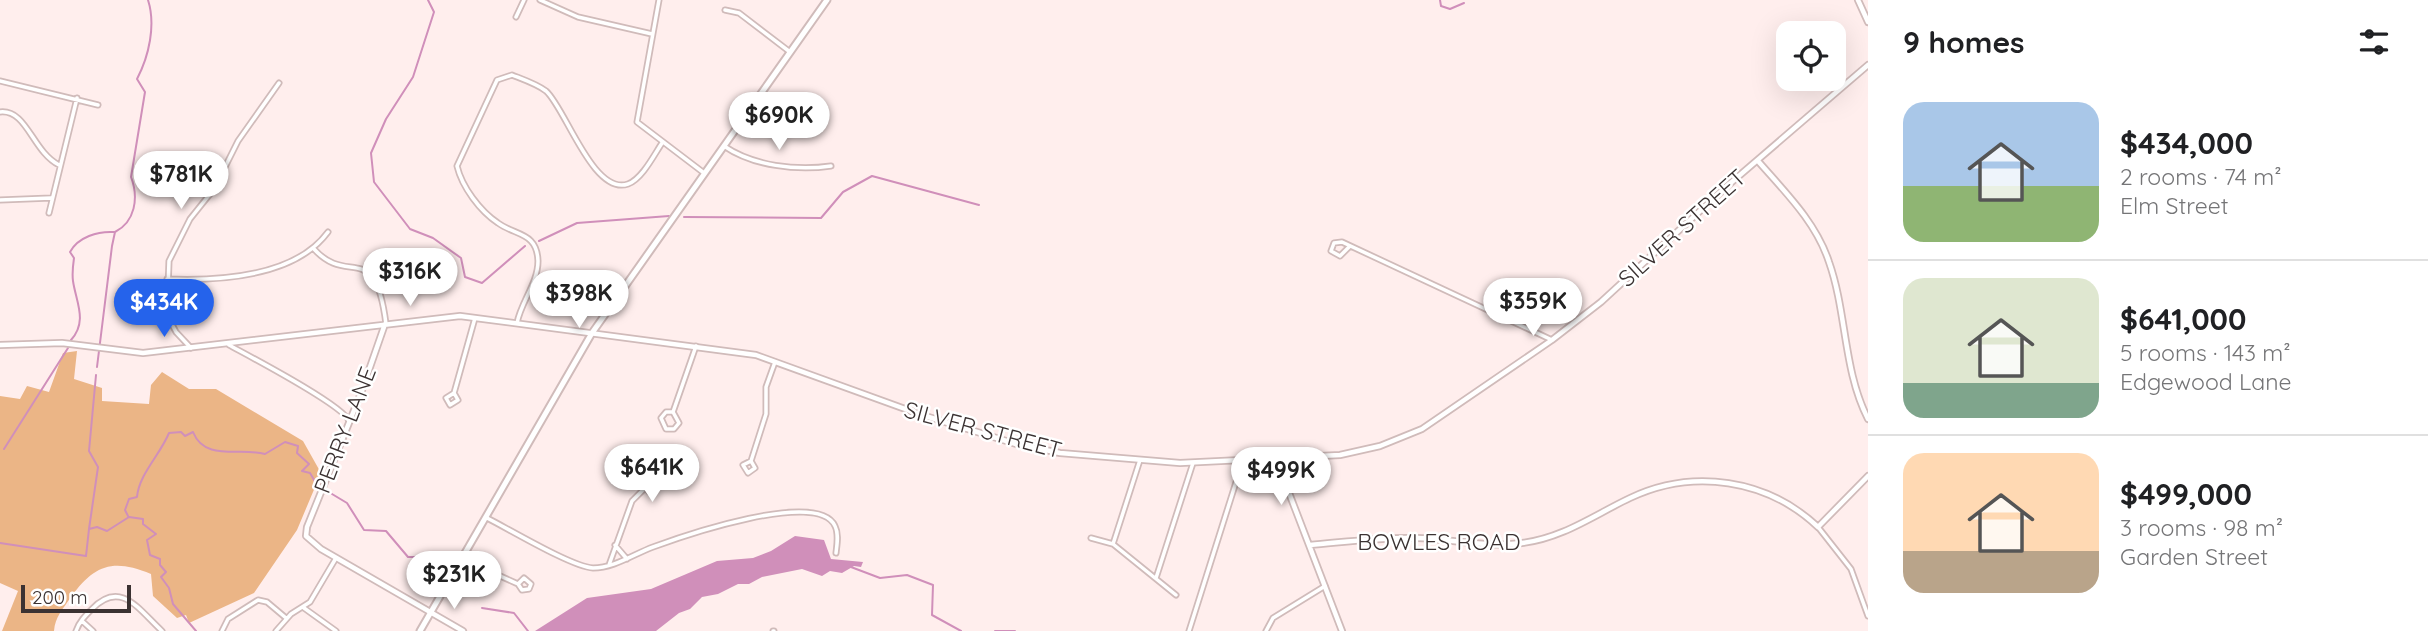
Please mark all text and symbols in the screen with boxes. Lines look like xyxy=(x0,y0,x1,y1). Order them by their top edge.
map controls xyxy=(1776,21,1846,91)
button: locate xyxy=(1776,21,1846,91)
text: 9 homes xyxy=(1903,23,2025,61)
icon: filters xyxy=(2355,23,2393,61)
pin: $690K xyxy=(730,92,828,152)
text: $690K xyxy=(745,100,813,129)
text: $434,000 xyxy=(2120,124,2253,162)
icon: home xyxy=(1959,130,2043,214)
pin: $781K xyxy=(132,152,230,211)
text: $781K xyxy=(150,159,212,188)
text: 2 rooms · 74 m² xyxy=(2120,162,2282,191)
street label: SILVER STREET xyxy=(1612,163,1752,293)
text: Elm Street xyxy=(2120,191,2228,220)
pin: $316K xyxy=(361,248,459,308)
text: $316K xyxy=(379,256,441,285)
pin: $398K xyxy=(530,270,628,330)
text: $398K xyxy=(546,278,612,307)
pin: $359K xyxy=(1484,278,1582,338)
pin: $434K xyxy=(115,280,213,339)
text: $359K xyxy=(1499,286,1567,315)
text: $434K xyxy=(130,287,198,316)
text: $641,000 xyxy=(2120,300,2246,338)
icon: home xyxy=(1959,306,2043,390)
text: 5 rooms · 143 m² xyxy=(2120,338,2291,367)
street label: PERRY LANE xyxy=(307,362,382,497)
text: Edgewood Lane xyxy=(2120,367,2292,396)
street label: SILVER STREET xyxy=(901,395,1065,465)
pin: $641K xyxy=(603,444,701,504)
pin: $499K xyxy=(1232,448,1330,507)
text: $641K xyxy=(620,452,684,481)
text: $499K xyxy=(1247,455,1315,484)
text: $499,000 xyxy=(2120,475,2252,513)
icon: home xyxy=(1959,481,2043,565)
text: 3 rooms · 98 m² xyxy=(2120,513,2283,542)
street label: BOWLES ROAD xyxy=(1357,527,1521,556)
text: Garden Street xyxy=(2120,542,2268,571)
pin: $231K xyxy=(405,552,503,611)
text: $231K xyxy=(422,559,486,588)
scale bar xyxy=(21,582,131,614)
text: 200 m xyxy=(32,585,88,609)

